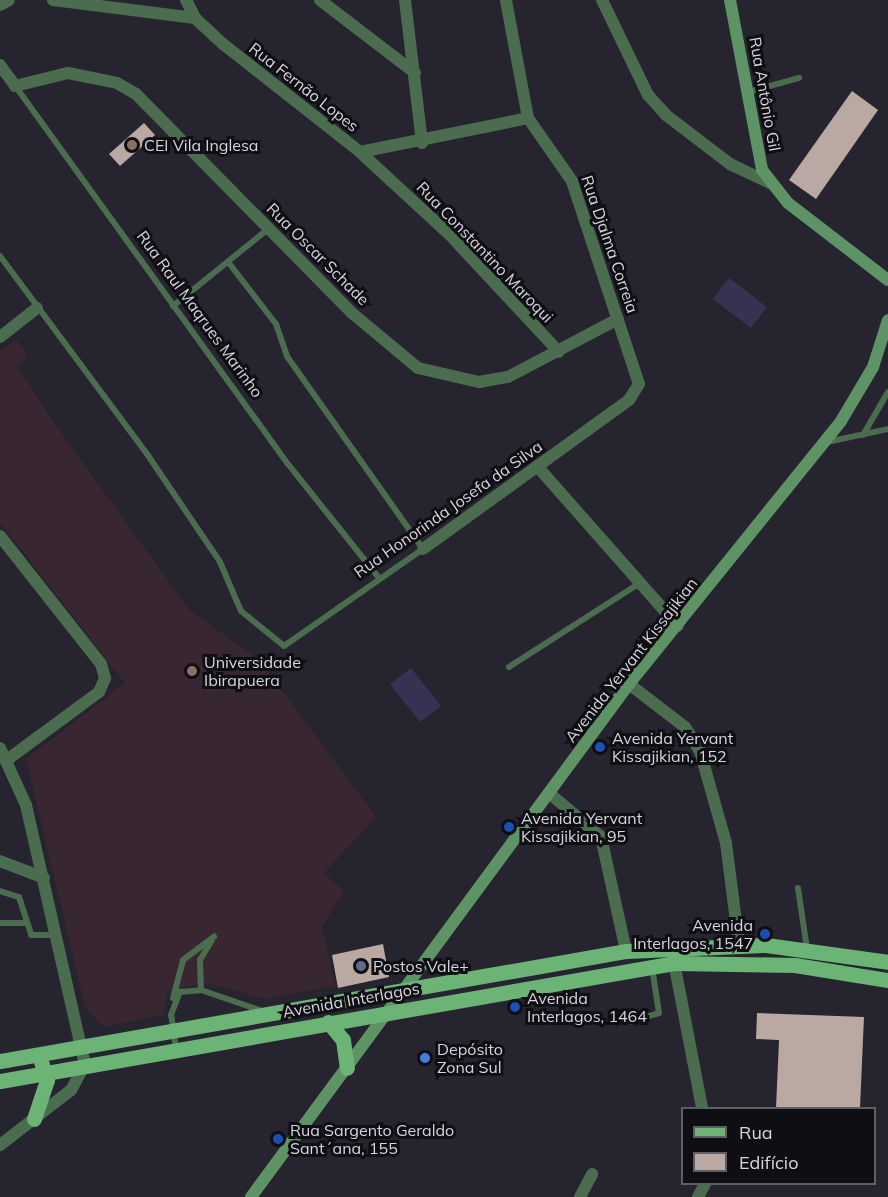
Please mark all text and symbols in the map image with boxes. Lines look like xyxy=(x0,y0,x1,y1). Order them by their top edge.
street label: Rua Antônio Gil xyxy=(746,35,784,153)
street label: Rua Fernão Lopes xyxy=(245,38,363,136)
place label: CEI Vila Inglesa xyxy=(144,135,258,155)
marker: CEI Vila Inglesa xyxy=(125,138,139,152)
street label: Rua Djalma Correia xyxy=(577,173,643,315)
street label: Rua Constantino Maroqui xyxy=(413,178,557,326)
street label: Rua Oscar Schade xyxy=(263,199,373,309)
street label: Rua Raul Maqrues Marinho xyxy=(133,227,267,401)
street label: Rua Honorinda Josefa da Silva xyxy=(350,436,546,582)
street label: Avenida Yervant Kissajikian xyxy=(561,574,701,746)
place label: Universidade Ibirapuera xyxy=(204,652,301,690)
marker: Universidade Ibirapuera xyxy=(185,664,199,678)
place label: Avenida Yervant Kissajikian, 152 xyxy=(612,728,733,766)
marker: Avenida Yervant Kissajikian, 152 xyxy=(593,740,607,754)
place label: Avenida Yervant Kissajikian, 95 xyxy=(521,808,642,846)
marker: Avenida Yervant Kissajikian, 95 xyxy=(502,820,516,834)
place label: Avenida Interlagos, 1547 xyxy=(633,915,753,953)
marker: Avenida Interlagos, 1547 xyxy=(758,927,772,941)
place label: Postos Vale+ xyxy=(373,956,469,976)
marker: Postos Vale+ xyxy=(354,959,368,973)
street label: Avenida Interlagos xyxy=(281,979,421,1021)
place label: Avenida Interlagos, 1464 xyxy=(527,988,647,1026)
marker: Avenida Interlagos, 1464 xyxy=(508,1000,522,1014)
place label: Depósito Zona Sul xyxy=(437,1039,503,1077)
marker: Depósito Zona Sul xyxy=(418,1051,432,1065)
legend xyxy=(681,1107,876,1185)
place label: Rua Sargento Geraldo Sant´ana, 155 xyxy=(290,1120,454,1158)
text: Rua xyxy=(739,1121,773,1144)
marker: Rua Sargento Geraldo Sant´ana, 155 xyxy=(271,1132,285,1146)
text: Edifício xyxy=(739,1151,798,1174)

